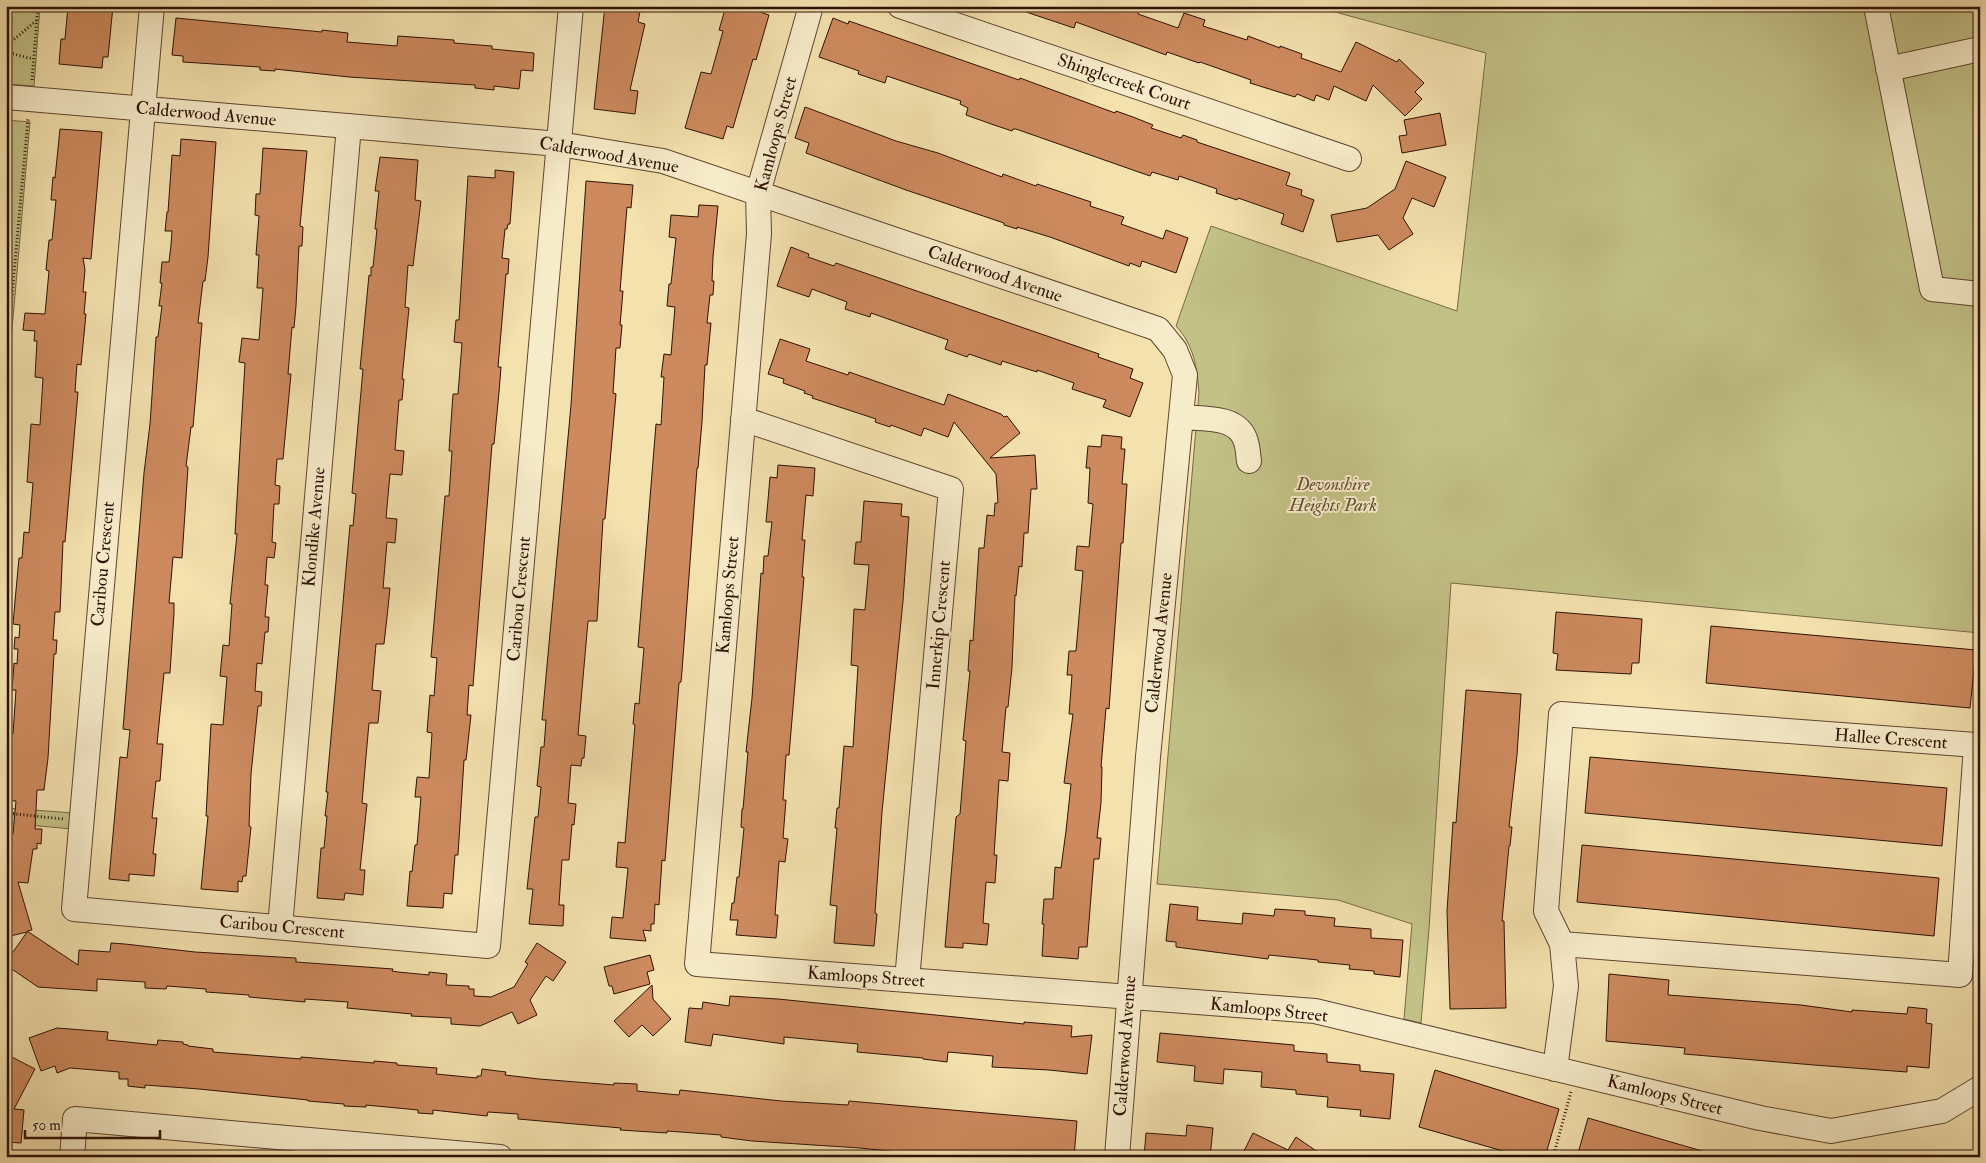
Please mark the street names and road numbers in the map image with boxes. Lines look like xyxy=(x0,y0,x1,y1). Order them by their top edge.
street label: Shinglecreek Court xyxy=(1054,48,1194,116)
street label: Kamloops Street xyxy=(750,74,802,194)
street label: Calderwood Avenue xyxy=(135,96,278,132)
street label: Calderwood Avenue xyxy=(537,131,681,179)
street label: Calderwood Avenue xyxy=(924,240,1066,308)
street label: Klondike Avenue xyxy=(297,466,331,588)
street label: Caribou Crescent xyxy=(86,500,120,628)
street label: Caribou Crescent xyxy=(502,535,536,663)
street label: Kamloops Street xyxy=(711,535,745,655)
street label: Innerkip Crescent xyxy=(922,559,956,690)
street label: Calderwood Avenue xyxy=(1140,571,1178,714)
street label: Hallee Crescent xyxy=(1834,724,1948,754)
street label: Caribou Crescent xyxy=(218,910,346,944)
street label: Kamloops Street xyxy=(806,961,926,993)
street label: Calderwood Avenue xyxy=(1109,974,1141,1117)
street label: Kamloops Street xyxy=(1209,992,1329,1028)
street label: Kamloops Street xyxy=(1605,1070,1725,1120)

